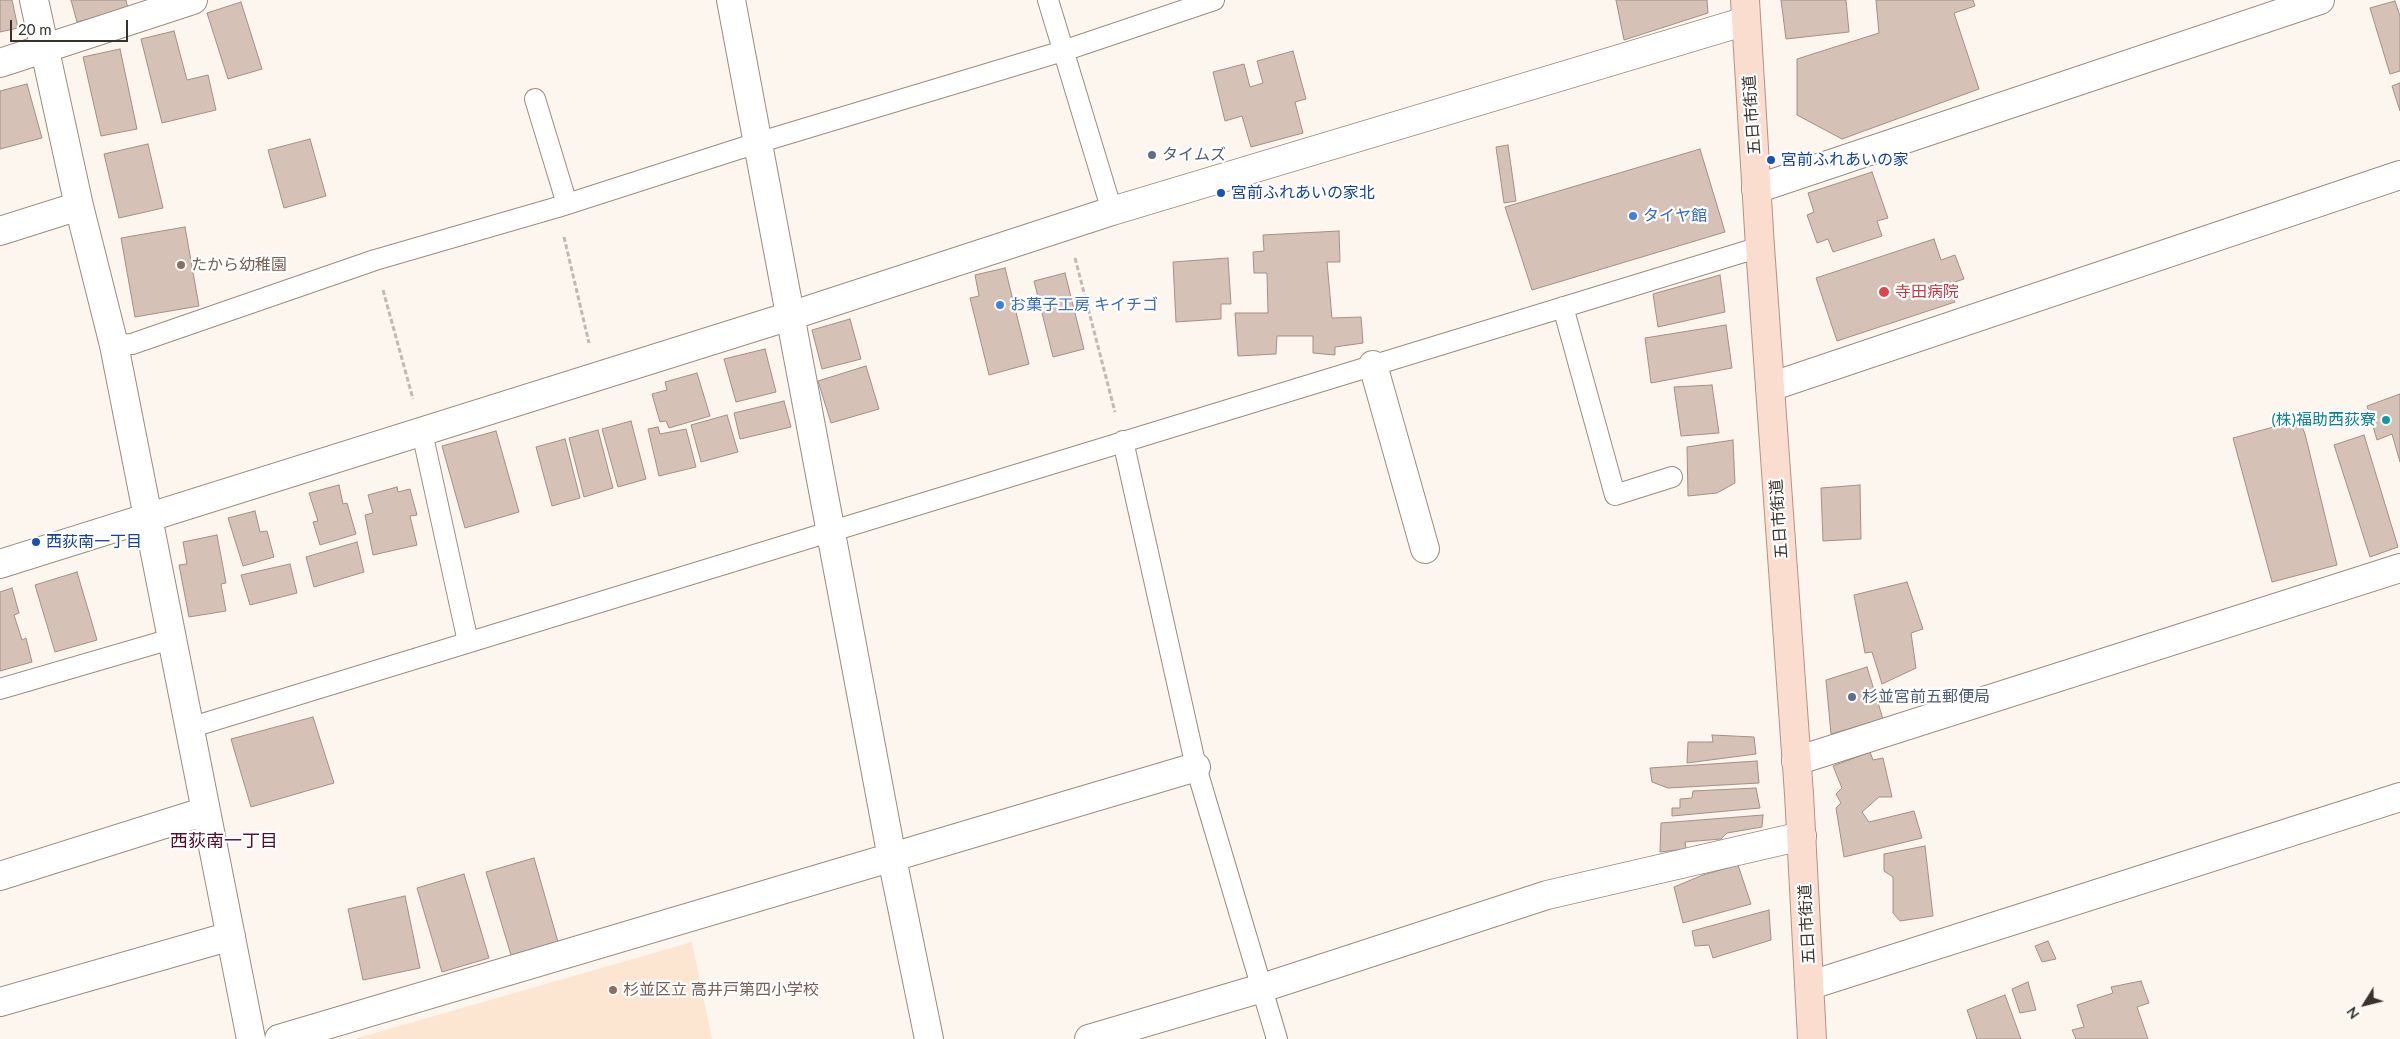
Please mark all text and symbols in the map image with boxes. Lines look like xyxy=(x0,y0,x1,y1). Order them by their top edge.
scale bar xyxy=(12,10,130,42)
text: 20 m xyxy=(18,20,52,38)
street label: 五日市街道 xyxy=(1740,74,1764,156)
place label: タイムズ xyxy=(1162,145,1226,165)
marker: タイムズ xyxy=(1146,149,1158,161)
place label: 宮前ふれあいの家 xyxy=(1781,150,1909,170)
marker: 宮前ふれあいの家 xyxy=(1765,154,1777,166)
place label: 宮前ふれあいの家北 xyxy=(1231,183,1375,203)
marker: 宮前ふれあいの家北 xyxy=(1215,187,1227,199)
place label: タイヤ館 xyxy=(1643,206,1707,226)
marker: タイヤ館 xyxy=(1627,210,1639,222)
place label: たから幼稚園 xyxy=(191,255,287,275)
marker: たから幼稚園 xyxy=(175,259,187,271)
place label: 寺田病院 xyxy=(1895,282,1959,302)
marker: 寺田病院 xyxy=(1877,285,1891,299)
place label: お菓子工房 キイチゴ xyxy=(1010,295,1158,315)
marker: お菓子工房 キイチゴ xyxy=(994,299,1006,311)
place label: (株)福助西荻寮 xyxy=(2271,410,2376,430)
marker: (株)福助西荻寮 xyxy=(2380,414,2392,426)
street label: 五日市街道 xyxy=(1767,478,1791,560)
place label: 西荻南一丁目 xyxy=(46,532,142,552)
marker: 西荻南一丁目 xyxy=(30,536,42,548)
place label: 杉並宮前五郵便局 xyxy=(1862,687,1990,707)
marker: 杉並宮前五郵便局 xyxy=(1846,691,1858,703)
district label: 西荻南一丁目 xyxy=(170,830,278,852)
street label: 五日市街道 xyxy=(1795,884,1819,964)
north arrow xyxy=(2340,979,2390,1029)
place label: 杉並区立 高井戸第四小学校 xyxy=(623,980,819,1000)
marker: 杉並区立 高井戸第四小学校 xyxy=(607,984,619,996)
text: N xyxy=(2342,1004,2363,1022)

